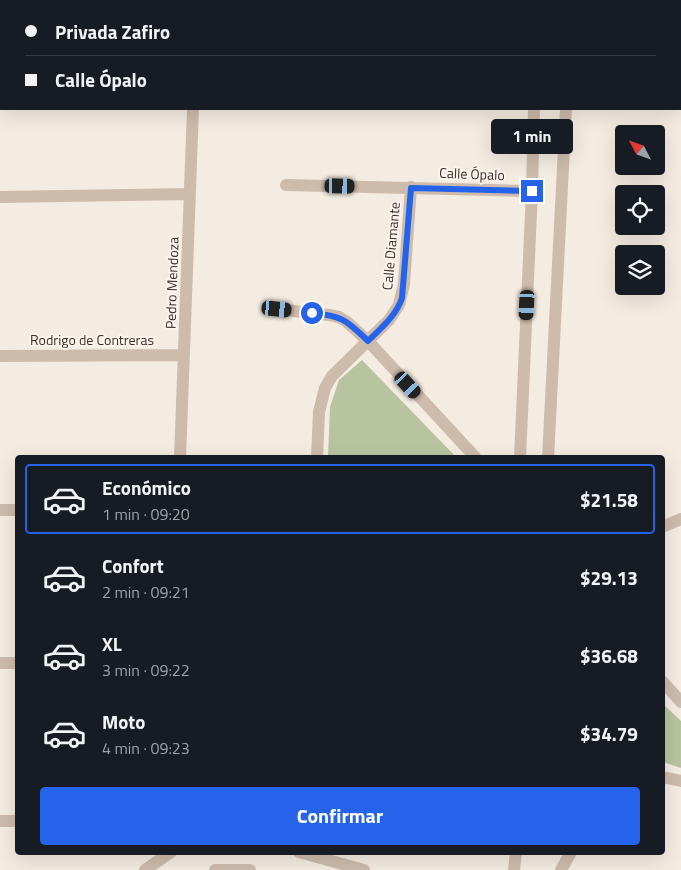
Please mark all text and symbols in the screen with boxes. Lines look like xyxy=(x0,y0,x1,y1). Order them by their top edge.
text: Privada Zafiro xyxy=(55,17,170,46)
text: Calle Ópalo xyxy=(55,65,147,94)
callout: 1 min xyxy=(491,119,573,154)
text: 1 min xyxy=(513,124,551,148)
north arrow xyxy=(615,125,665,175)
map controls xyxy=(615,125,665,295)
street label: Calle Ópalo xyxy=(439,162,505,185)
car xyxy=(324,178,355,194)
route end xyxy=(521,180,543,202)
button: locate xyxy=(615,185,665,235)
street label: Calle Diamante xyxy=(376,201,405,291)
street label: Pedro Mendoza xyxy=(159,236,184,329)
button: layers xyxy=(615,245,665,295)
car xyxy=(518,290,535,320)
car xyxy=(261,300,292,318)
route start xyxy=(301,302,323,324)
street label: Rodrigo de Contreras xyxy=(30,329,154,350)
car xyxy=(392,369,423,401)
text: Económico xyxy=(102,473,191,502)
icon: car xyxy=(42,477,87,522)
text: $21.58 xyxy=(580,485,638,514)
text: 1 min · 09:20 xyxy=(102,502,190,526)
text: Confort xyxy=(102,551,164,580)
icon: car xyxy=(42,555,87,600)
text: $29.13 xyxy=(580,563,638,592)
text: 2 min · 09:21 xyxy=(102,580,190,604)
text: XL xyxy=(102,629,122,658)
icon: car xyxy=(42,633,87,678)
text: $36.68 xyxy=(580,641,638,670)
text: 3 min · 09:22 xyxy=(102,658,190,682)
text: Moto xyxy=(102,707,145,736)
icon: car xyxy=(42,711,87,756)
text: $34.79 xyxy=(580,719,638,748)
text: 4 min · 09:23 xyxy=(102,736,190,760)
button: Confirmar xyxy=(40,787,640,845)

